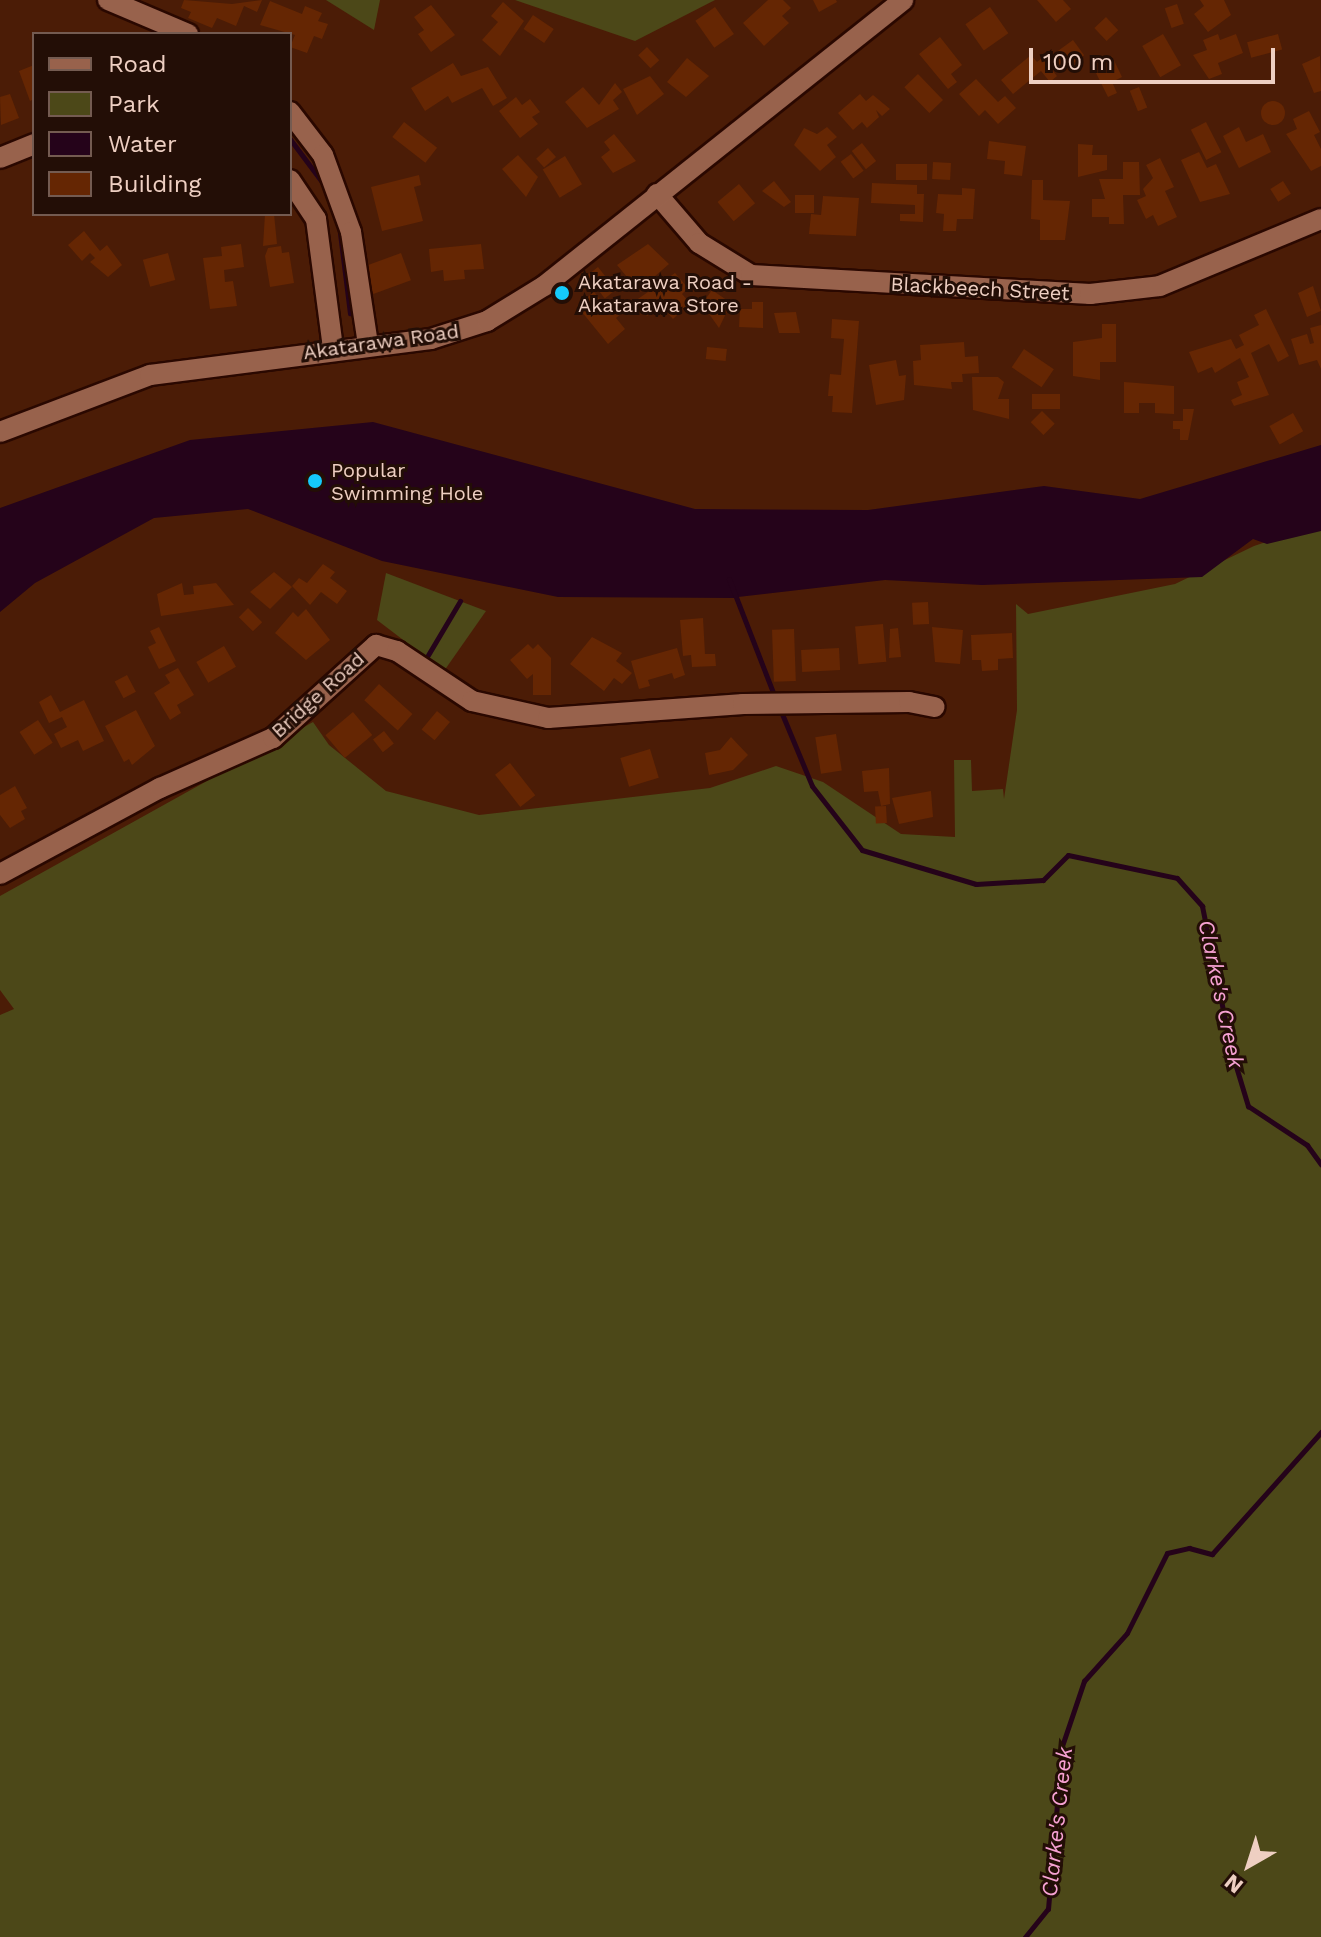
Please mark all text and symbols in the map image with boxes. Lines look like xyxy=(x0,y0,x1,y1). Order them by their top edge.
legend xyxy=(32,32,292,216)
scale bar xyxy=(1033,32,1279,82)
text: 100 m xyxy=(1043,48,1113,76)
text: Road xyxy=(108,50,167,78)
text: Park xyxy=(108,90,160,118)
text: Water xyxy=(108,130,177,158)
text: Building xyxy=(108,170,201,198)
place label: Akatarawa Road - Akatarawa Store xyxy=(578,270,752,317)
street label: Blackbeech Street xyxy=(890,272,1070,306)
marker: Akatarawa Road - Akatarawa Store xyxy=(553,284,571,302)
street label: Akatarawa Road xyxy=(301,319,461,365)
place label: Popular Swimming Hole xyxy=(331,458,483,505)
marker: Popular Swimming Hole xyxy=(306,472,324,490)
street label: Bridge Road xyxy=(267,647,369,743)
water label: Clarke's Creek xyxy=(1192,918,1250,1070)
water label: Clarke's Creek xyxy=(1036,1746,1078,1898)
north arrow xyxy=(1209,1825,1289,1905)
text: N xyxy=(1219,1869,1248,1899)

